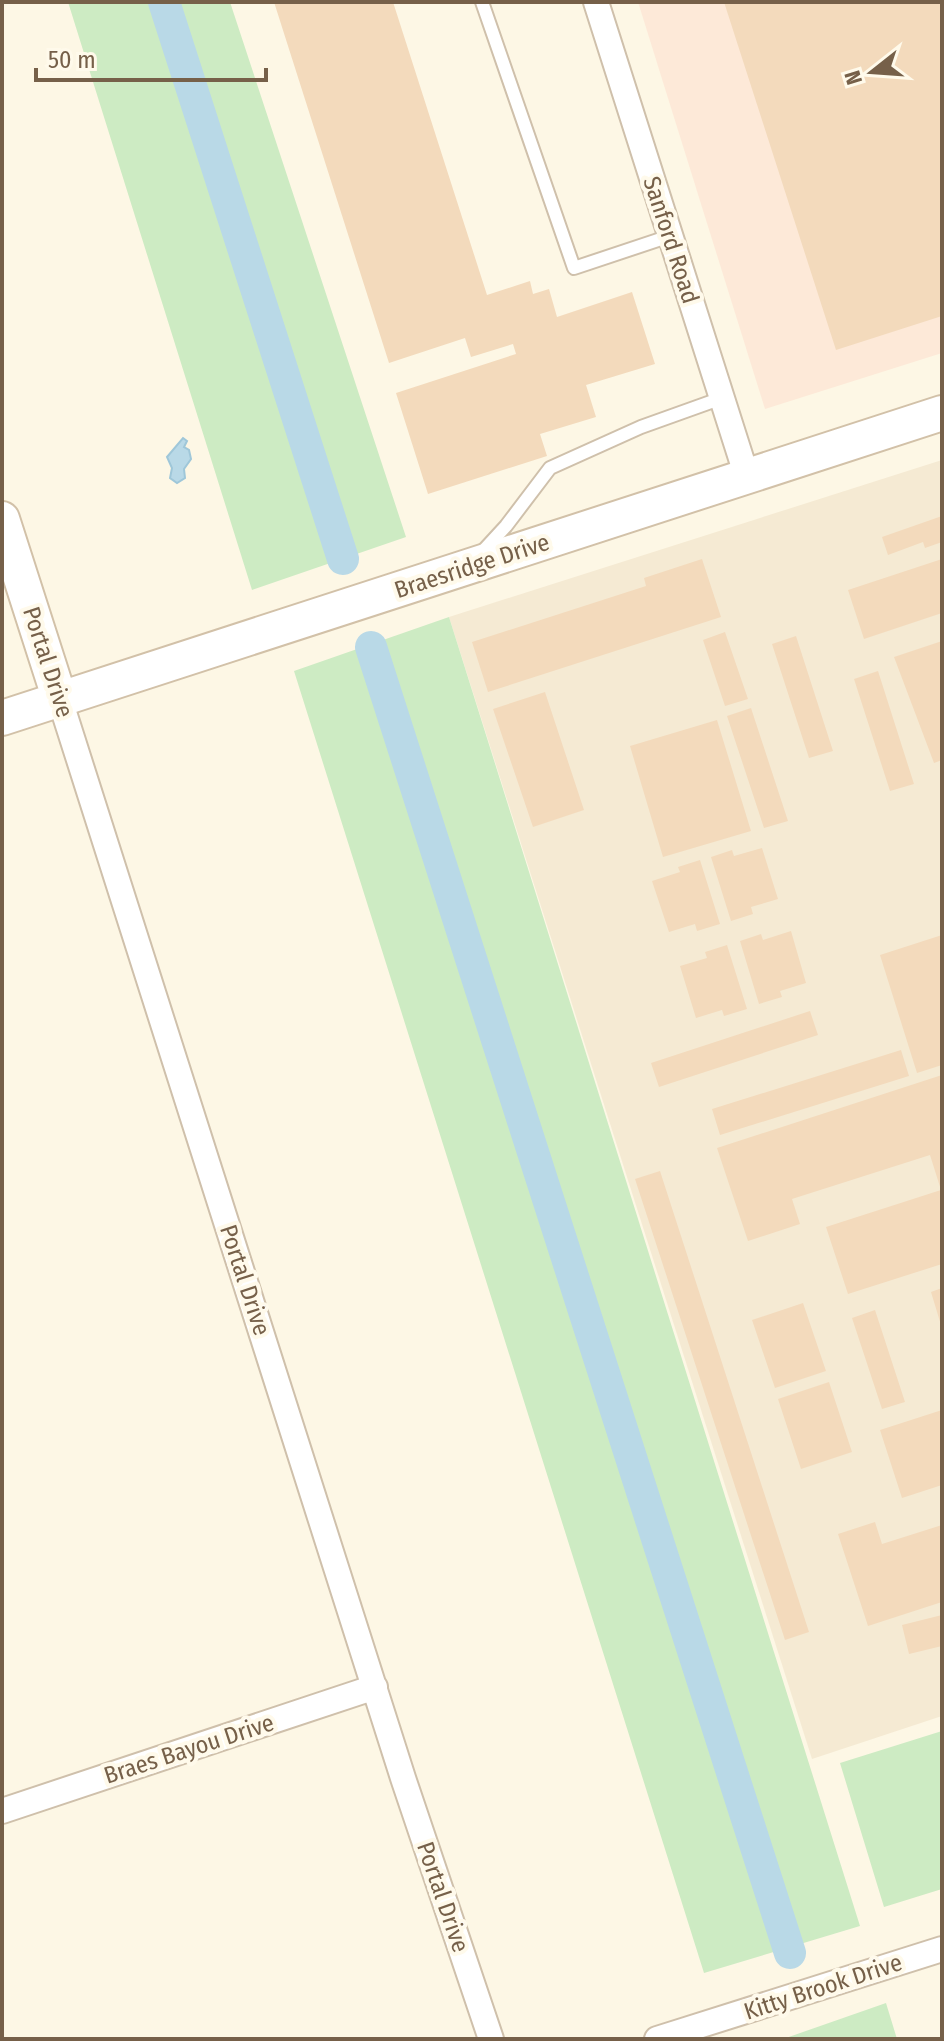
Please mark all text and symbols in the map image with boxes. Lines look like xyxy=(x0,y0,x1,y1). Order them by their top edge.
scale bar xyxy=(36,32,266,82)
north arrow xyxy=(832,32,912,112)
text: 50 m xyxy=(48,46,96,74)
text: N xyxy=(839,67,868,88)
street label: Sanford Road xyxy=(637,173,705,307)
street label: Braesridge Drive xyxy=(391,528,553,604)
street label: Portal Drive xyxy=(17,603,79,721)
street label: Portal Drive xyxy=(214,1221,276,1339)
street label: Braes Bayou Drive xyxy=(100,1708,278,1790)
street label: Portal Drive xyxy=(411,1838,475,1956)
street label: Kitty Brook Drive xyxy=(740,1948,906,2026)

